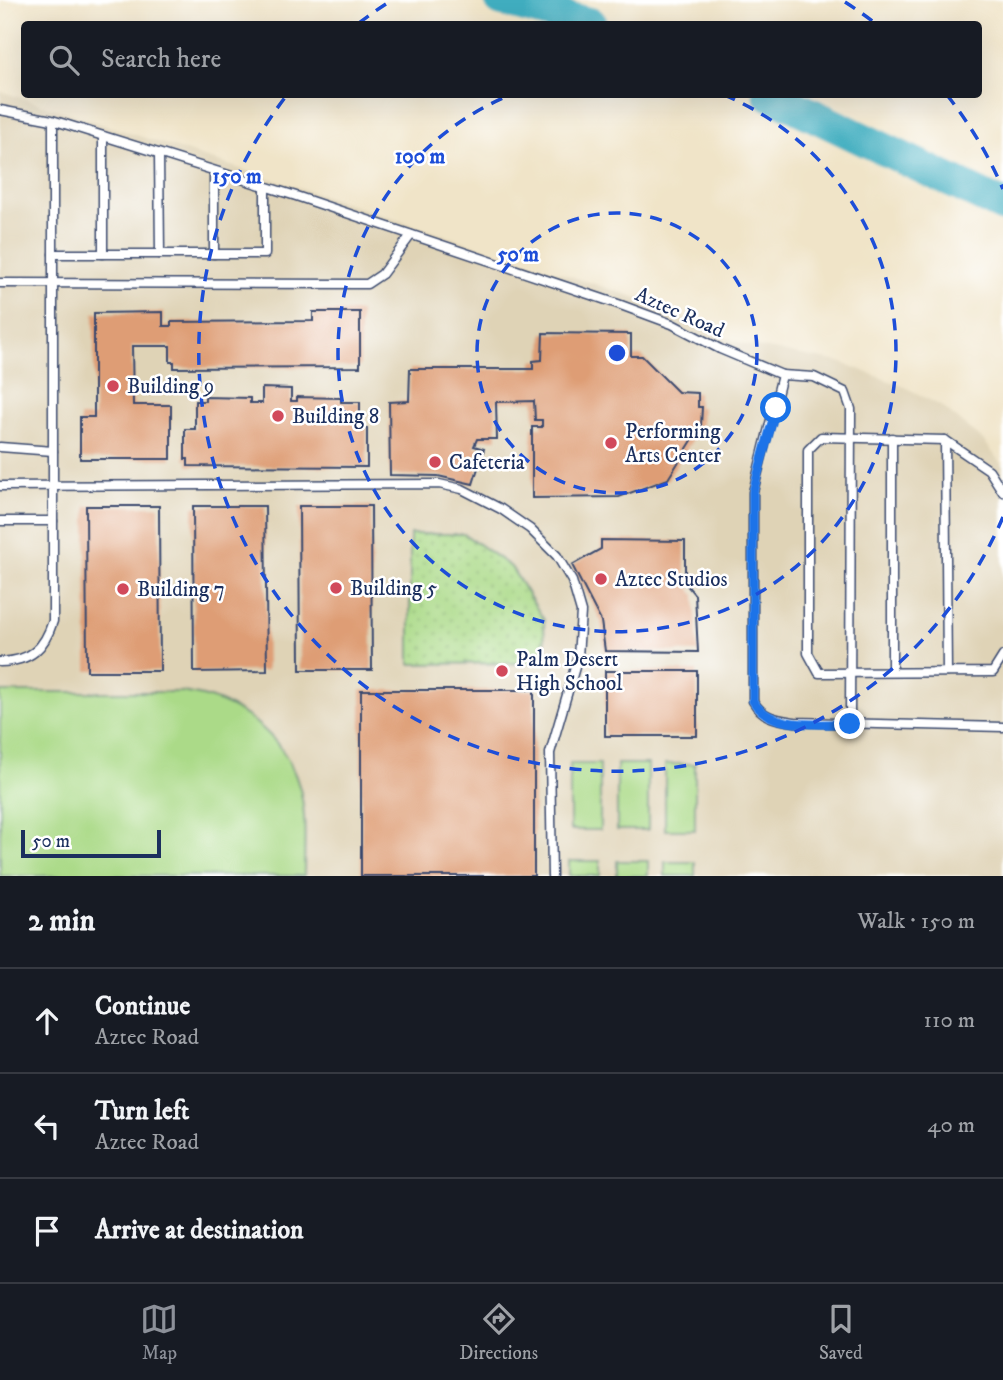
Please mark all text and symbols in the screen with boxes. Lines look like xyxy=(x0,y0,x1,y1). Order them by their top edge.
search box xyxy=(21,21,982,98)
icon: search xyxy=(45,41,83,79)
text: Search here xyxy=(101,43,221,76)
text: 100 m xyxy=(395,144,445,170)
text: 150 m xyxy=(212,164,262,190)
text: 50 m xyxy=(496,242,539,268)
street label: Aztec Road xyxy=(631,282,729,344)
centre of rings xyxy=(605,341,629,365)
place label: Building 9 xyxy=(127,374,214,400)
marker: Building 9 xyxy=(105,378,121,394)
route start xyxy=(760,392,791,423)
place label: Building 8 xyxy=(292,404,379,430)
marker: Building 8 xyxy=(270,408,286,424)
place label: Performing Arts Center xyxy=(625,419,721,469)
marker: Performing Arts Center xyxy=(603,435,619,451)
place label: Cafeteria xyxy=(449,450,525,476)
marker: Cafeteria xyxy=(427,454,443,470)
place label: Aztec Studios xyxy=(615,567,727,593)
marker: Aztec Studios xyxy=(593,571,609,587)
place label: Building 5 xyxy=(350,576,437,602)
place label: Building 7 xyxy=(137,577,225,603)
marker: Building 5 xyxy=(328,580,344,596)
marker: Building 7 xyxy=(115,581,131,597)
place label: Palm Desert High School xyxy=(516,647,623,697)
marker: Palm Desert High School xyxy=(494,663,510,679)
route end xyxy=(834,708,865,739)
scale bar xyxy=(21,827,161,859)
text: 50 m xyxy=(32,830,70,853)
text: 2 min xyxy=(28,903,95,940)
text: Walk · 150 m xyxy=(858,907,975,936)
text: Continue xyxy=(95,990,190,1023)
icon: ahead xyxy=(28,1002,66,1040)
text: 110 m xyxy=(924,1006,975,1035)
text: Aztec Road xyxy=(95,1023,199,1052)
text: Turn left xyxy=(95,1095,189,1128)
icon: left xyxy=(28,1107,66,1145)
text: 40 m xyxy=(927,1111,975,1140)
text: Aztec Road xyxy=(95,1128,199,1157)
icon: arrive xyxy=(28,1212,66,1250)
text: Arrive at destination xyxy=(95,1214,304,1247)
tab: Map xyxy=(140,1300,178,1365)
tab: Directions xyxy=(459,1300,538,1365)
tab: Saved xyxy=(819,1300,863,1365)

